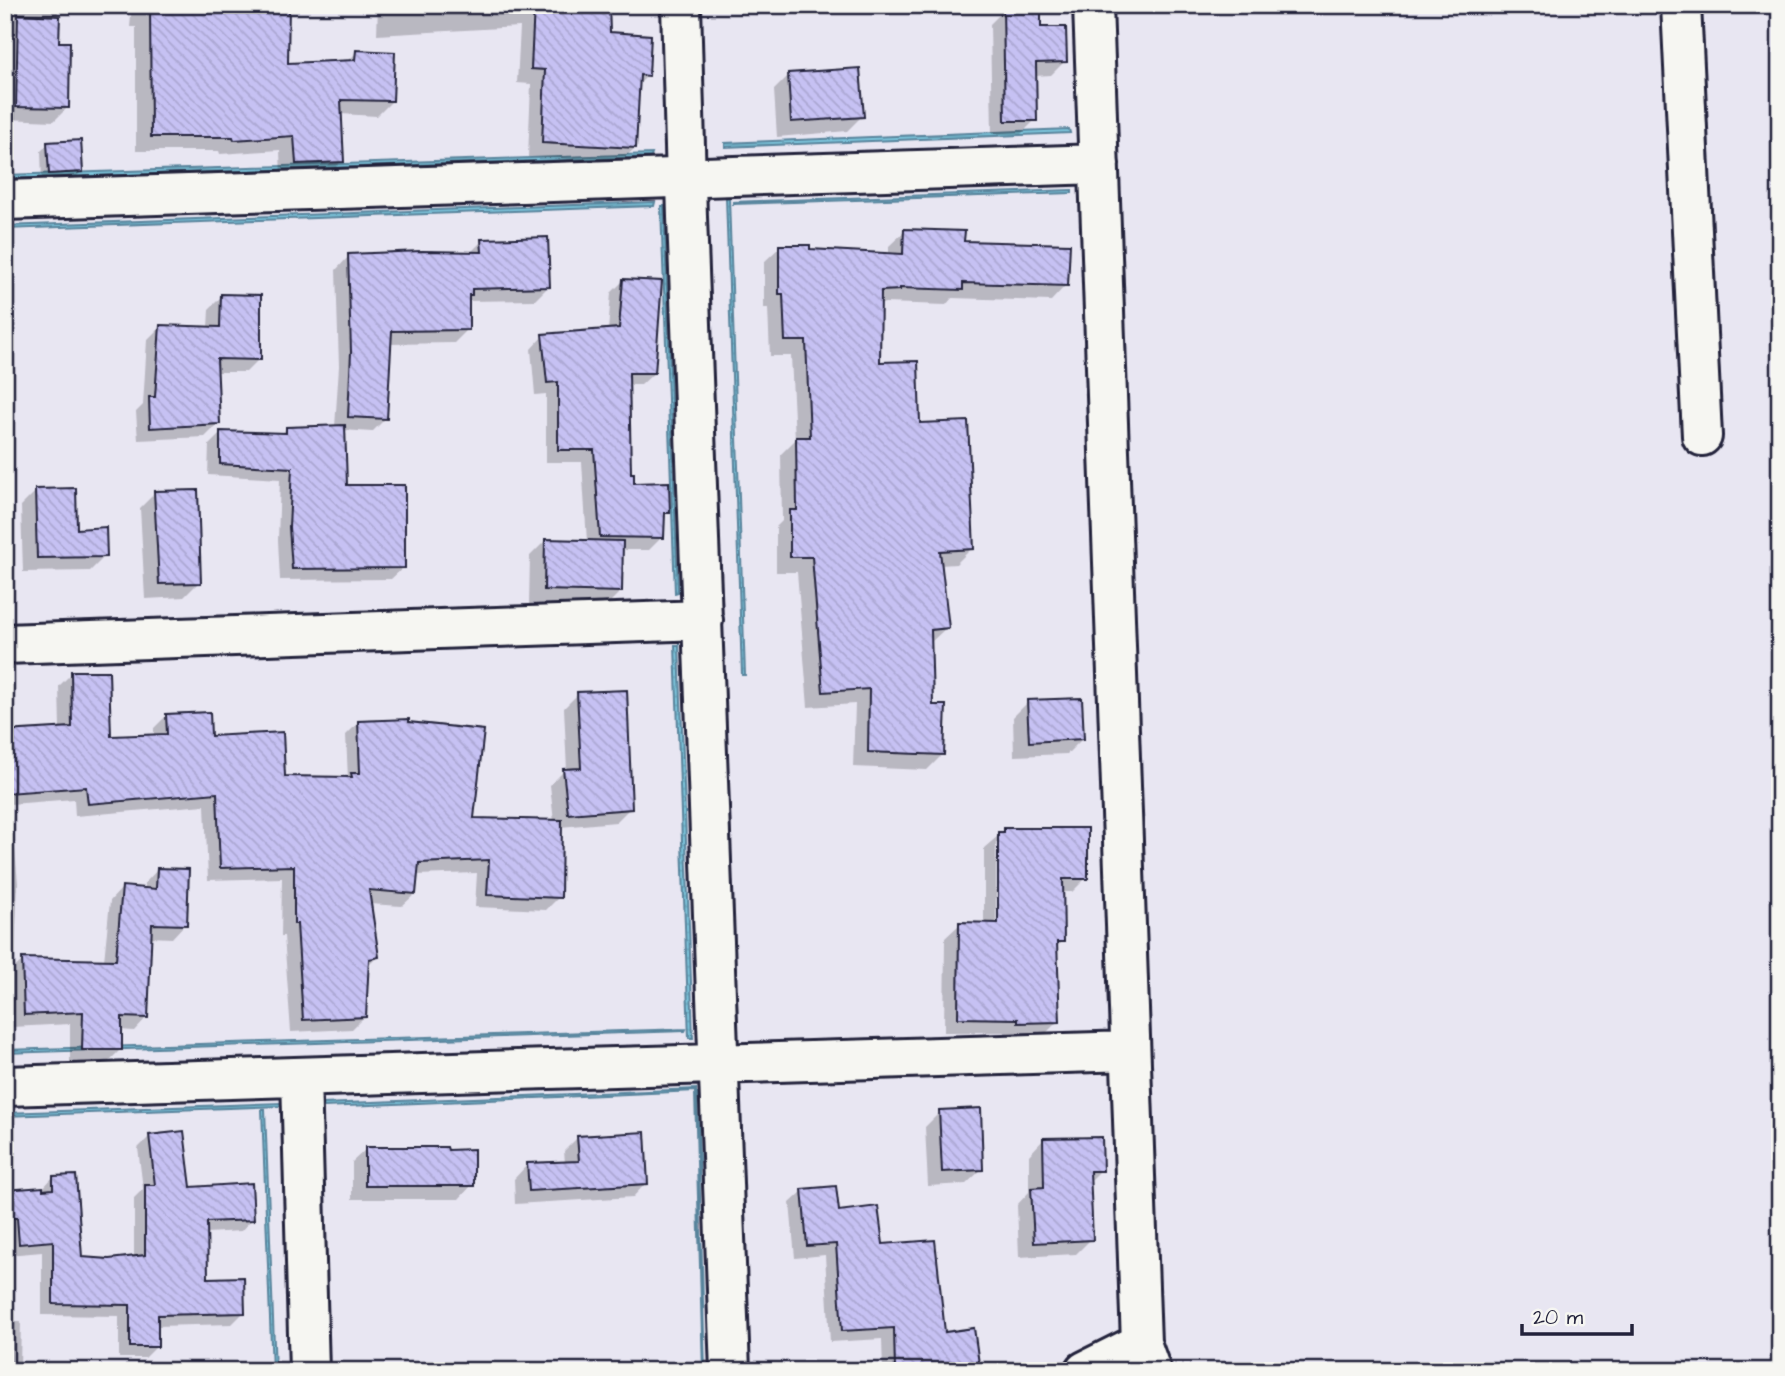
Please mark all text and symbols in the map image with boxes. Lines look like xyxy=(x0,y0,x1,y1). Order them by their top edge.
scale bar xyxy=(1522,1292,1633,1336)
text: 20 m xyxy=(1533,1303,1584,1332)

